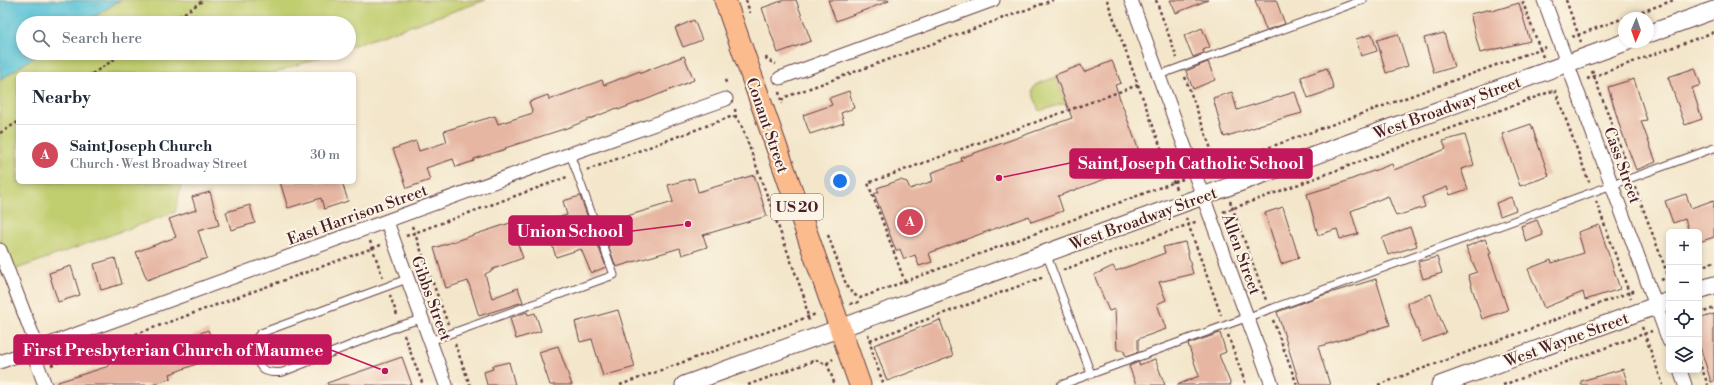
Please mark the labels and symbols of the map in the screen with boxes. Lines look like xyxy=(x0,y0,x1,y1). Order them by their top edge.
north arrow xyxy=(1618,12,1654,48)
street label: West Broadway Street xyxy=(1370,72,1524,144)
street label: Conant Street xyxy=(741,75,793,176)
street label: Cass Street xyxy=(1599,124,1645,207)
callout: Saint Joseph Catholic School xyxy=(1070,149,1312,178)
text: Saint Joseph Catholic School xyxy=(1078,153,1304,175)
your location xyxy=(830,171,850,191)
street label: East Harrison Street xyxy=(284,180,431,250)
street label: West Broadway Street xyxy=(1066,183,1220,255)
road number: US 20 xyxy=(771,194,823,220)
pin: A xyxy=(897,207,923,237)
street label: Allen Street xyxy=(1217,210,1265,298)
callout: Union School xyxy=(509,216,632,245)
text: Union School xyxy=(517,221,624,243)
street label: Gibbs Street xyxy=(406,253,456,344)
street label: West Wayne Street xyxy=(1500,308,1632,372)
callout: First Presbyterian Church of Maumee xyxy=(14,335,331,364)
text: First Presbyterian Church of Maumee xyxy=(23,340,323,362)

